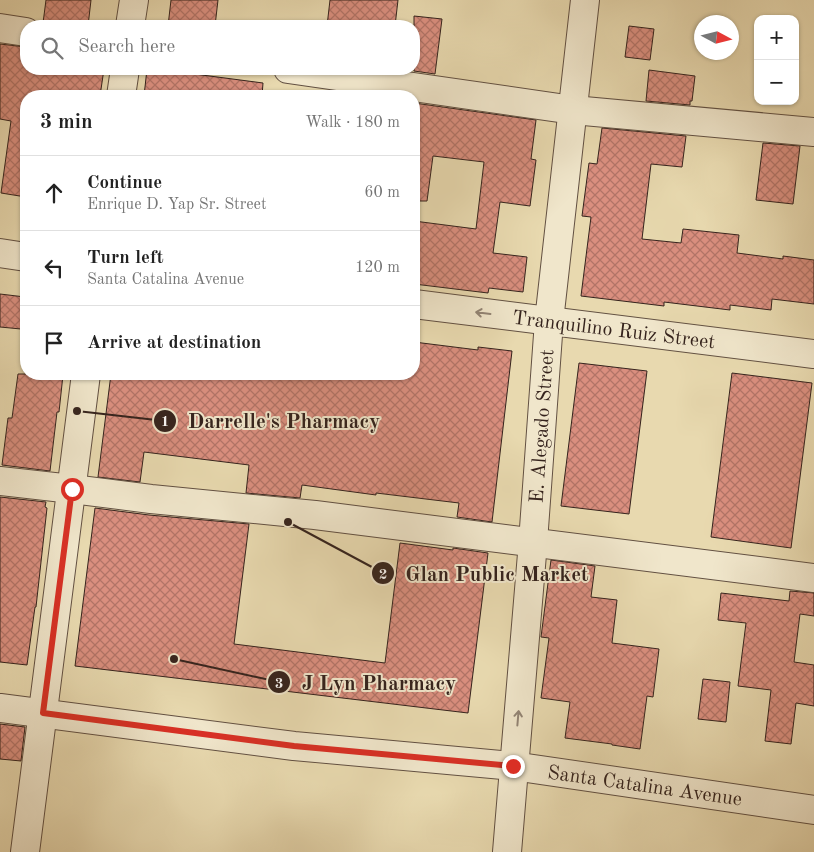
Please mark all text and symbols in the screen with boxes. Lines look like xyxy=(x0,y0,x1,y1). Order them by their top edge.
north arrow xyxy=(694,15,739,60)
map controls xyxy=(754,15,799,105)
button: + xyxy=(754,15,799,60)
search box xyxy=(20,20,420,75)
icon: search xyxy=(38,34,66,62)
text: Search here xyxy=(78,38,175,57)
button: − xyxy=(754,60,799,105)
text: 3 min xyxy=(40,112,93,133)
text: Walk · 180 m xyxy=(305,115,400,131)
text: Continue xyxy=(87,174,162,193)
icon: ahead xyxy=(40,179,68,207)
text: 60 m xyxy=(364,185,400,201)
text: Enrique D. Yap Sr. Street xyxy=(87,197,267,213)
text: Turn left xyxy=(87,249,164,268)
icon: left xyxy=(40,254,68,282)
text: 120 m xyxy=(355,260,400,276)
text: Santa Catalina Avenue xyxy=(87,272,244,288)
one-way arrow xyxy=(476,308,492,318)
street label: Tranquilino Ruiz Street xyxy=(511,309,716,353)
icon: arrive xyxy=(40,329,68,357)
text: Arrive at destination xyxy=(87,334,261,353)
street label: E. Alegado Street xyxy=(528,348,558,504)
callout: Darrelle's Pharmacy xyxy=(153,403,390,439)
text: Darrelle's Pharmacy xyxy=(188,412,380,433)
text: 1 xyxy=(161,415,169,430)
route start xyxy=(61,478,84,501)
callout: Glan Public Market xyxy=(371,555,599,591)
text: Glan Public Market xyxy=(405,565,589,586)
text: 2 xyxy=(379,568,387,583)
callout: J Lyn Pharmacy xyxy=(267,664,466,700)
text: J Lyn Pharmacy xyxy=(302,674,456,695)
text: 3 xyxy=(275,677,283,692)
one-way arrow xyxy=(513,710,522,726)
route end xyxy=(502,755,525,778)
street label: Santa Catalina Avenue xyxy=(546,763,743,811)

